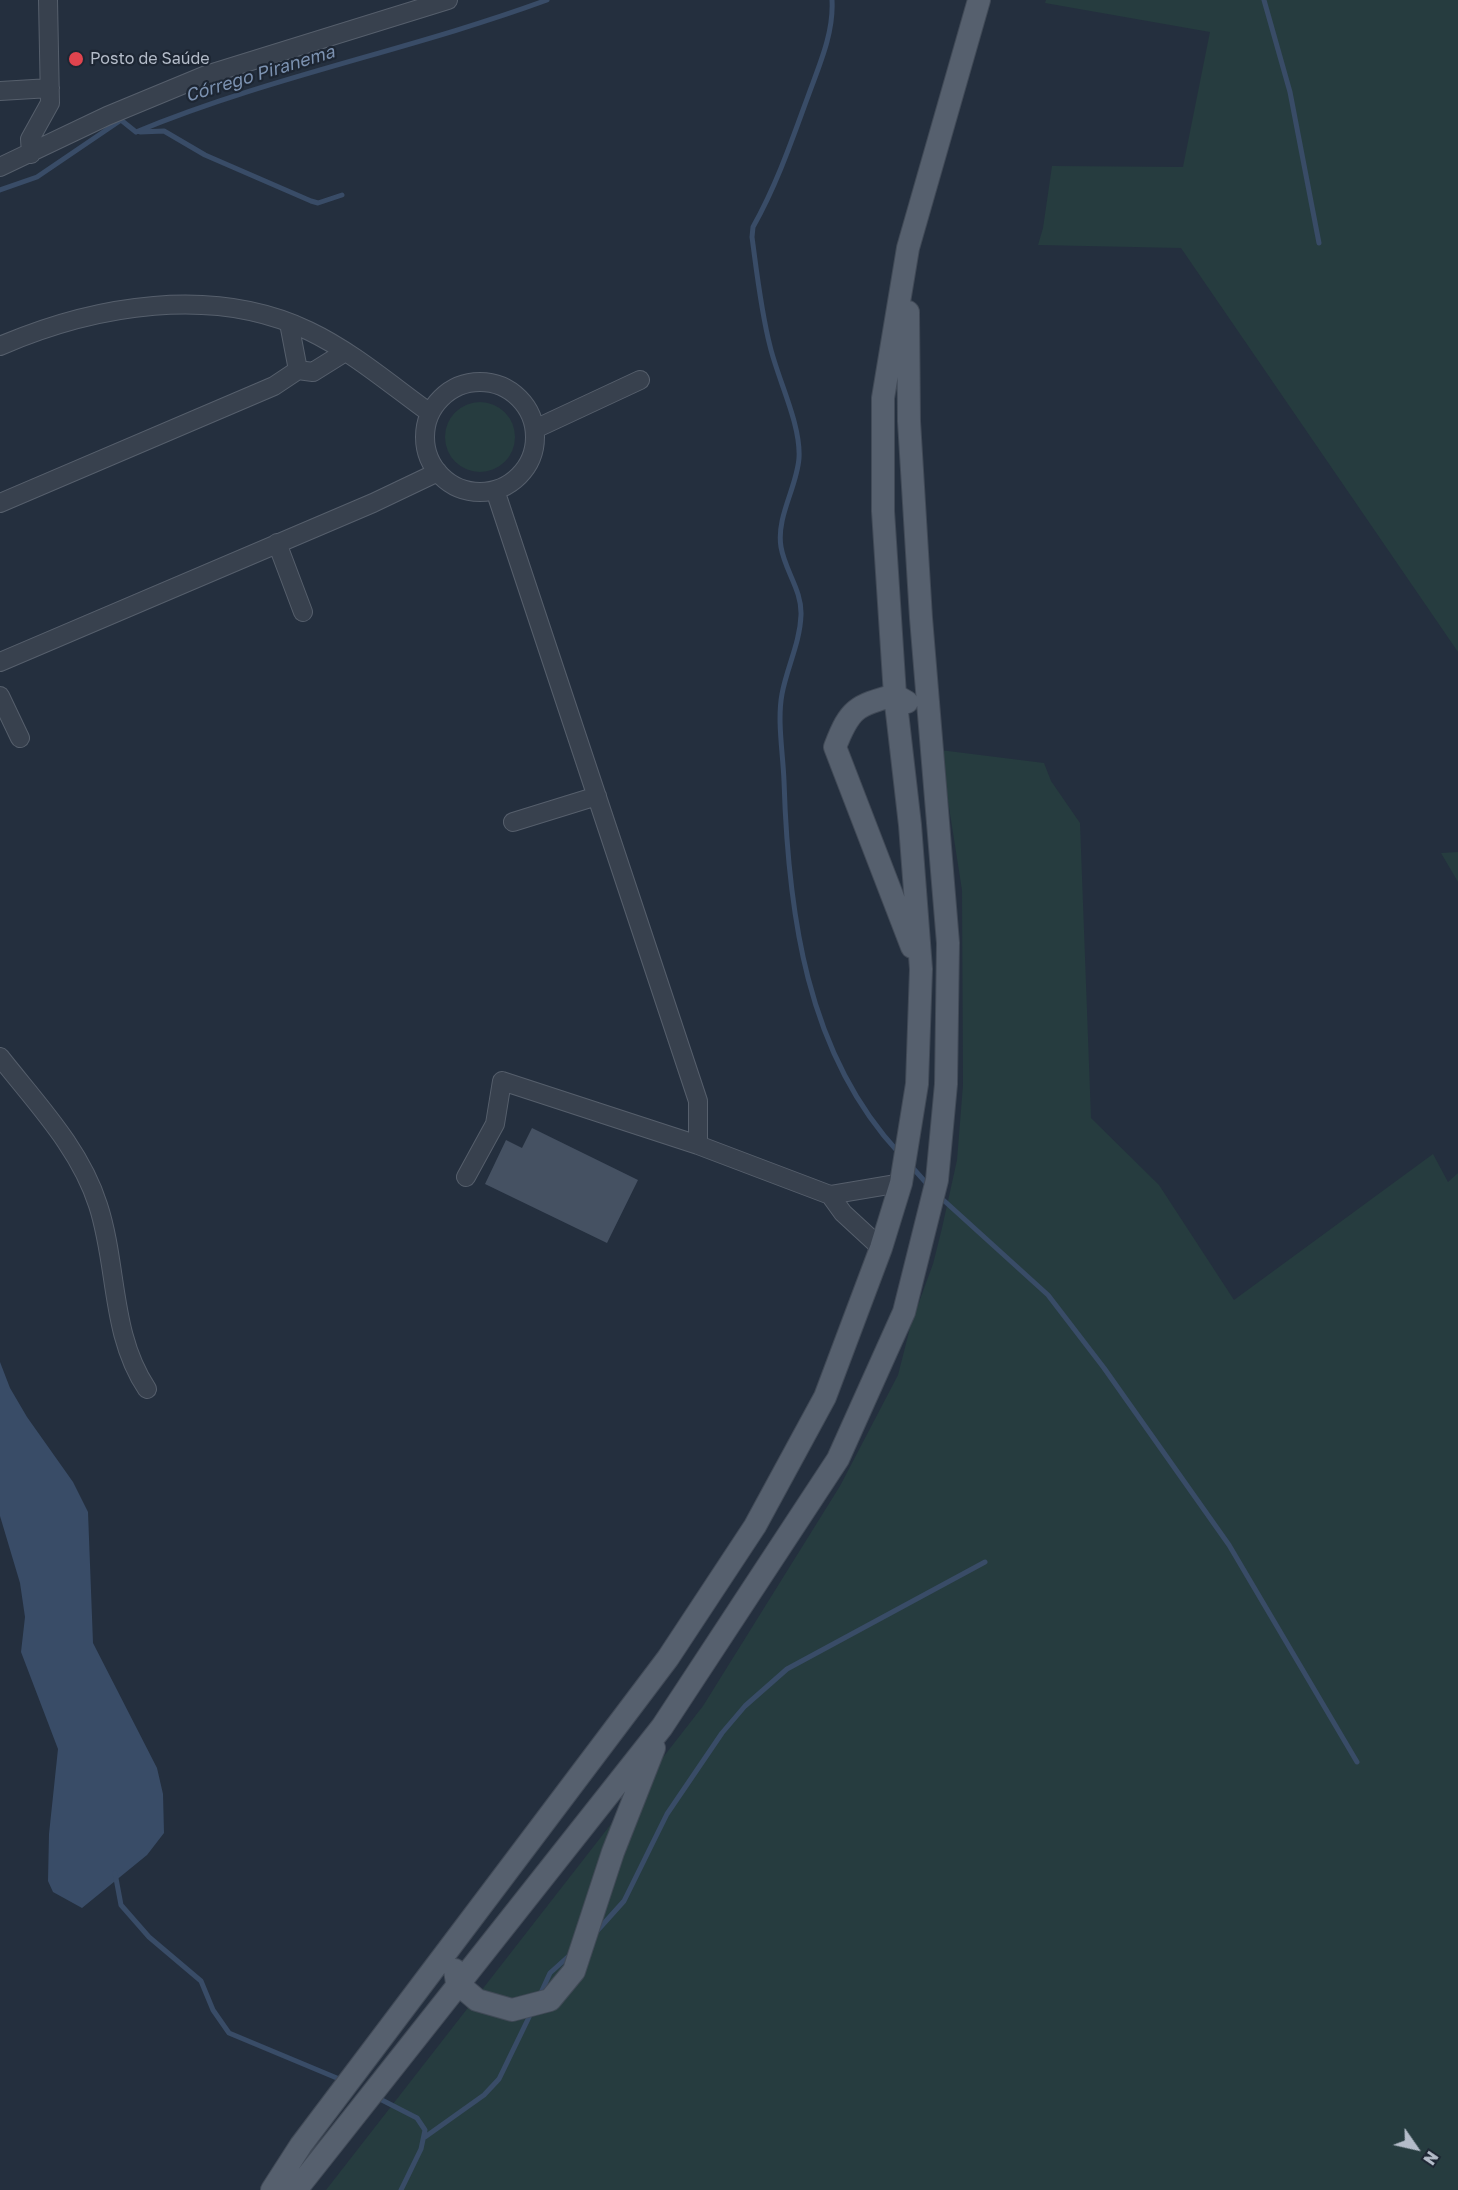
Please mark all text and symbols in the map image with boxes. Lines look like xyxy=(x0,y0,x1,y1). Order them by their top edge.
water label: Córrego Piranema xyxy=(183,41,337,107)
place label: Posto de Saúde xyxy=(90,49,210,69)
marker: Posto de Saúde xyxy=(67,50,85,68)
north arrow xyxy=(1386,2118,1446,2178)
text: N xyxy=(1419,2147,1443,2169)

